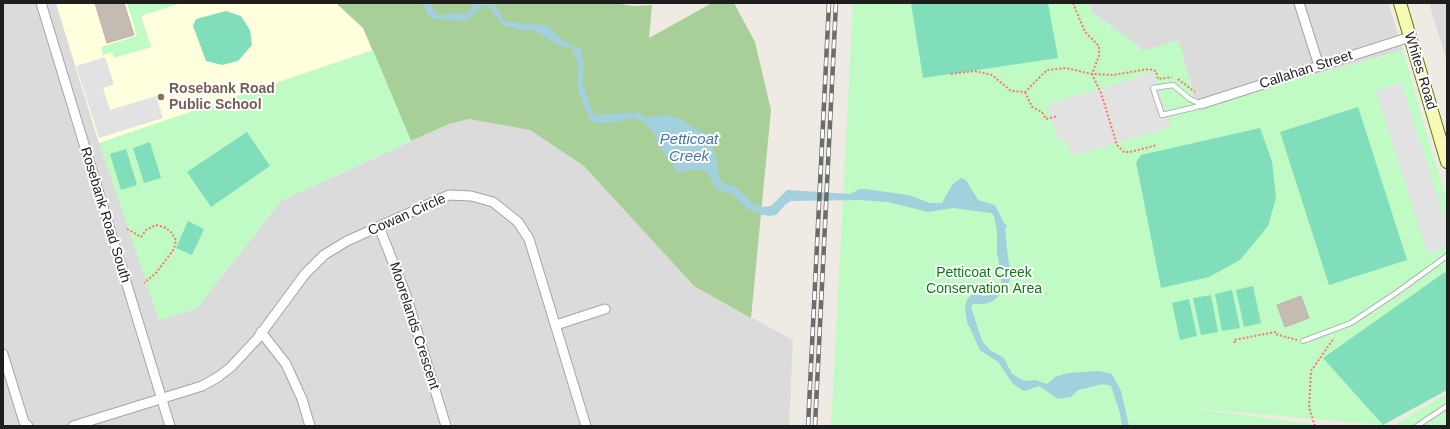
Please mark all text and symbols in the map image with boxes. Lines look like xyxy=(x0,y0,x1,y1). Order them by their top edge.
street label: Whites Road xyxy=(1400,30,1440,112)
street label: Callahan Street xyxy=(1258,47,1354,93)
place label: Rosebank Road Public School xyxy=(169,81,275,114)
marker: Rosebank Road Public School xyxy=(156,92,166,102)
water label: Petticoat Creek xyxy=(660,131,718,166)
street label: Rosebank Road South xyxy=(76,145,134,285)
street label: Cowan Circle xyxy=(366,190,448,240)
street label: Moorelands Crescent xyxy=(385,260,443,392)
park label: Petticoat Creek Conservation Area xyxy=(926,265,1042,298)

